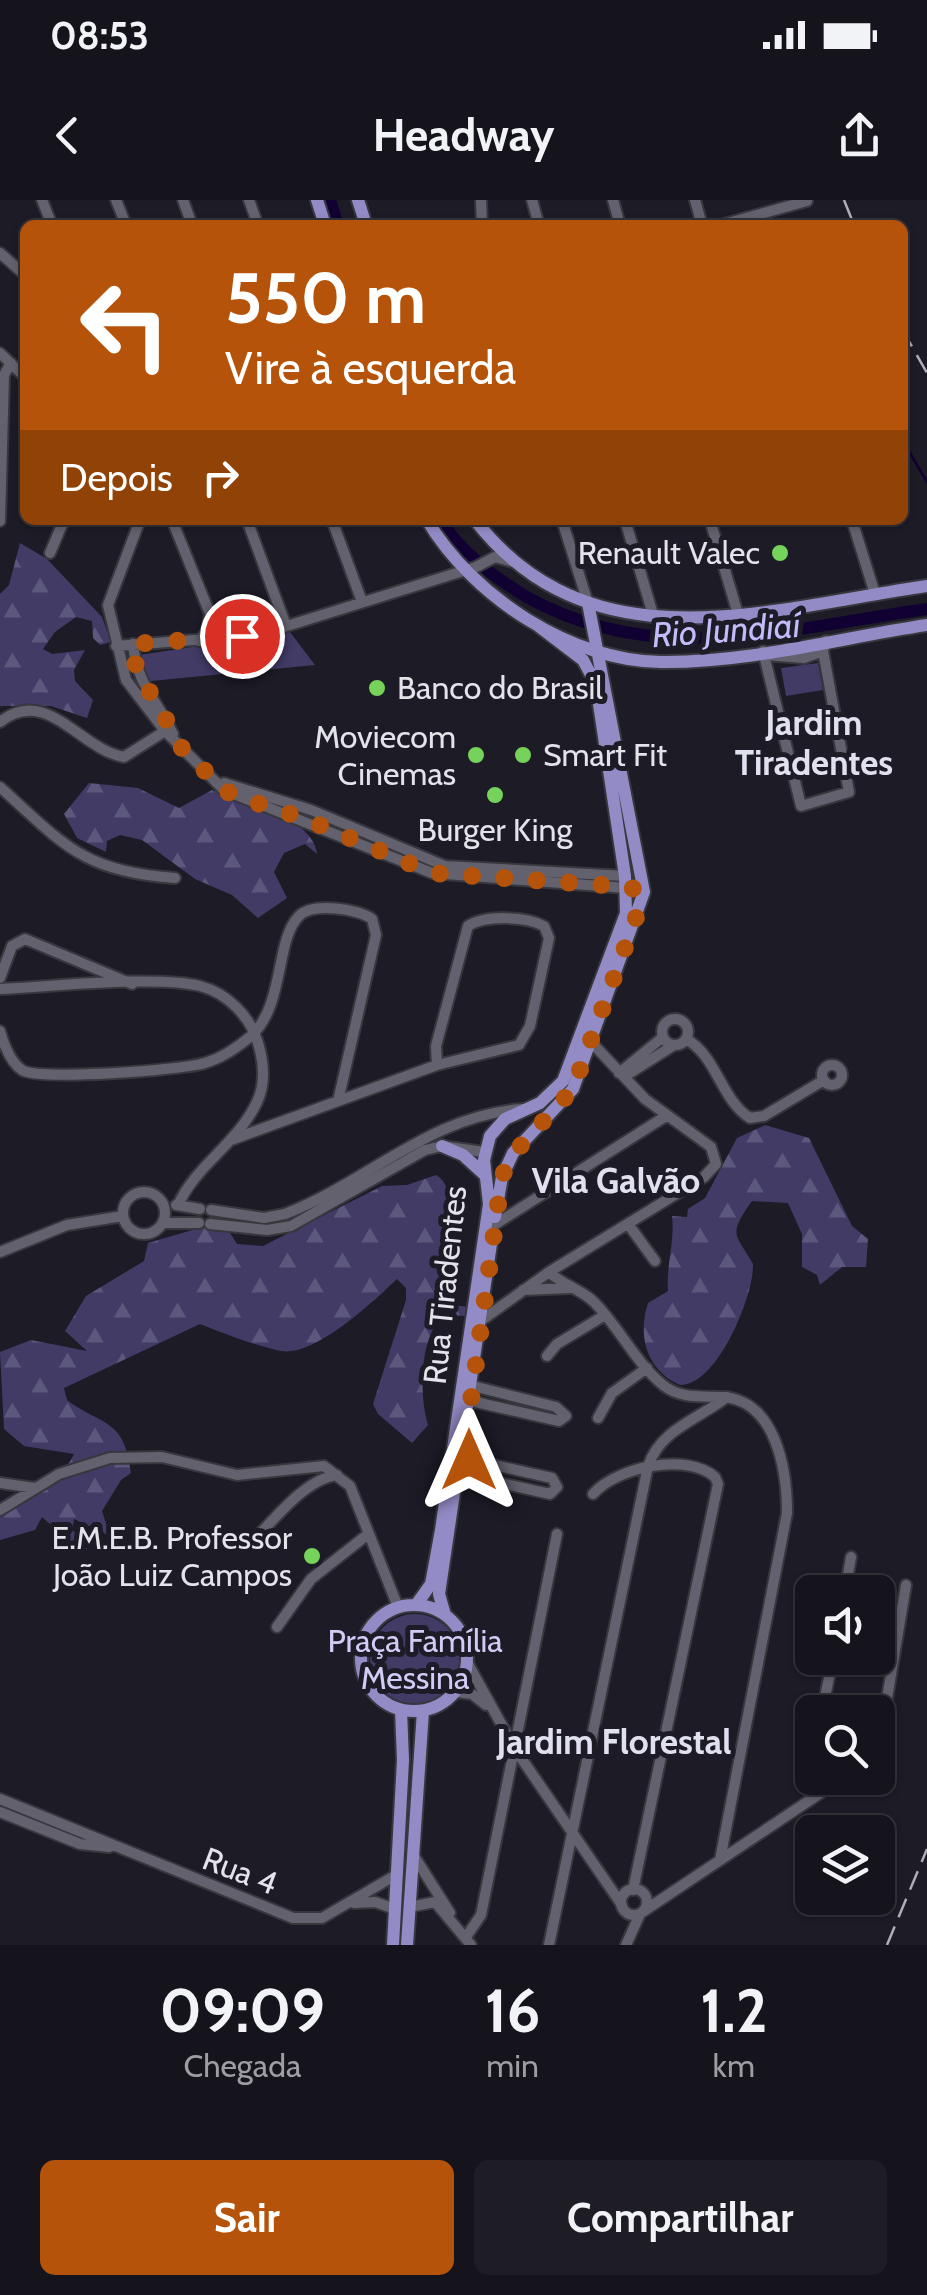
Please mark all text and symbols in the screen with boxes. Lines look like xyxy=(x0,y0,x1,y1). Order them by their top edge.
text: 08:53 xyxy=(50,12,149,59)
icon: back xyxy=(40,108,95,163)
text: Headway xyxy=(373,108,554,162)
icon: share xyxy=(832,108,887,163)
text: 550 m xyxy=(225,255,426,341)
icon: left xyxy=(60,260,190,390)
text: Vire à esquerda xyxy=(225,341,516,395)
icon: right xyxy=(193,450,248,505)
text: Depois xyxy=(60,454,173,501)
place label: Renault Valec xyxy=(578,533,760,572)
marker: Renault Valec xyxy=(769,542,791,564)
pin xyxy=(200,594,285,679)
water label: Rio Jundiaí xyxy=(650,603,804,656)
icon: arrive xyxy=(215,609,270,664)
place label: Banco do Brasil xyxy=(397,668,603,707)
marker: Banco do Brasil xyxy=(366,677,388,699)
district label: Jardim Tiradentes xyxy=(735,701,893,784)
place label: Moviecom Cinemas xyxy=(314,717,456,793)
place label: Smart Fit xyxy=(543,735,667,774)
marker: Moviecom Cinemas xyxy=(465,744,487,766)
marker: Smart Fit xyxy=(512,744,534,766)
marker: Burger King xyxy=(484,784,506,806)
place label: Burger King xyxy=(418,810,573,849)
district label: Vila Galvão xyxy=(532,1159,700,1202)
street label: Rua Tiradentes xyxy=(415,1184,474,1386)
position arrow xyxy=(417,1408,521,1512)
place label: E.M.E.B. Professor João Luiz Campos xyxy=(52,1518,293,1594)
marker: E.M.E.B. Professor João Luiz Campos xyxy=(301,1545,323,1567)
map controls xyxy=(795,1575,895,1915)
button: sound xyxy=(795,1575,895,1675)
park label: Praça Família Messina xyxy=(327,1621,503,1697)
button: search xyxy=(795,1695,895,1795)
district label: Jardim Florestal xyxy=(496,1720,731,1763)
button: layers xyxy=(795,1815,895,1915)
street label: Rua 4 xyxy=(197,1839,283,1902)
text: 09:09 xyxy=(160,1974,325,2047)
text: 16 xyxy=(485,1974,541,2047)
text: 1.2 xyxy=(700,1974,767,2047)
text: Chegada xyxy=(183,2046,301,2085)
text: min xyxy=(486,2046,539,2085)
text: km xyxy=(713,2046,755,2085)
button: Sair xyxy=(40,2160,454,2275)
button: Compartilhar xyxy=(474,2160,887,2275)

